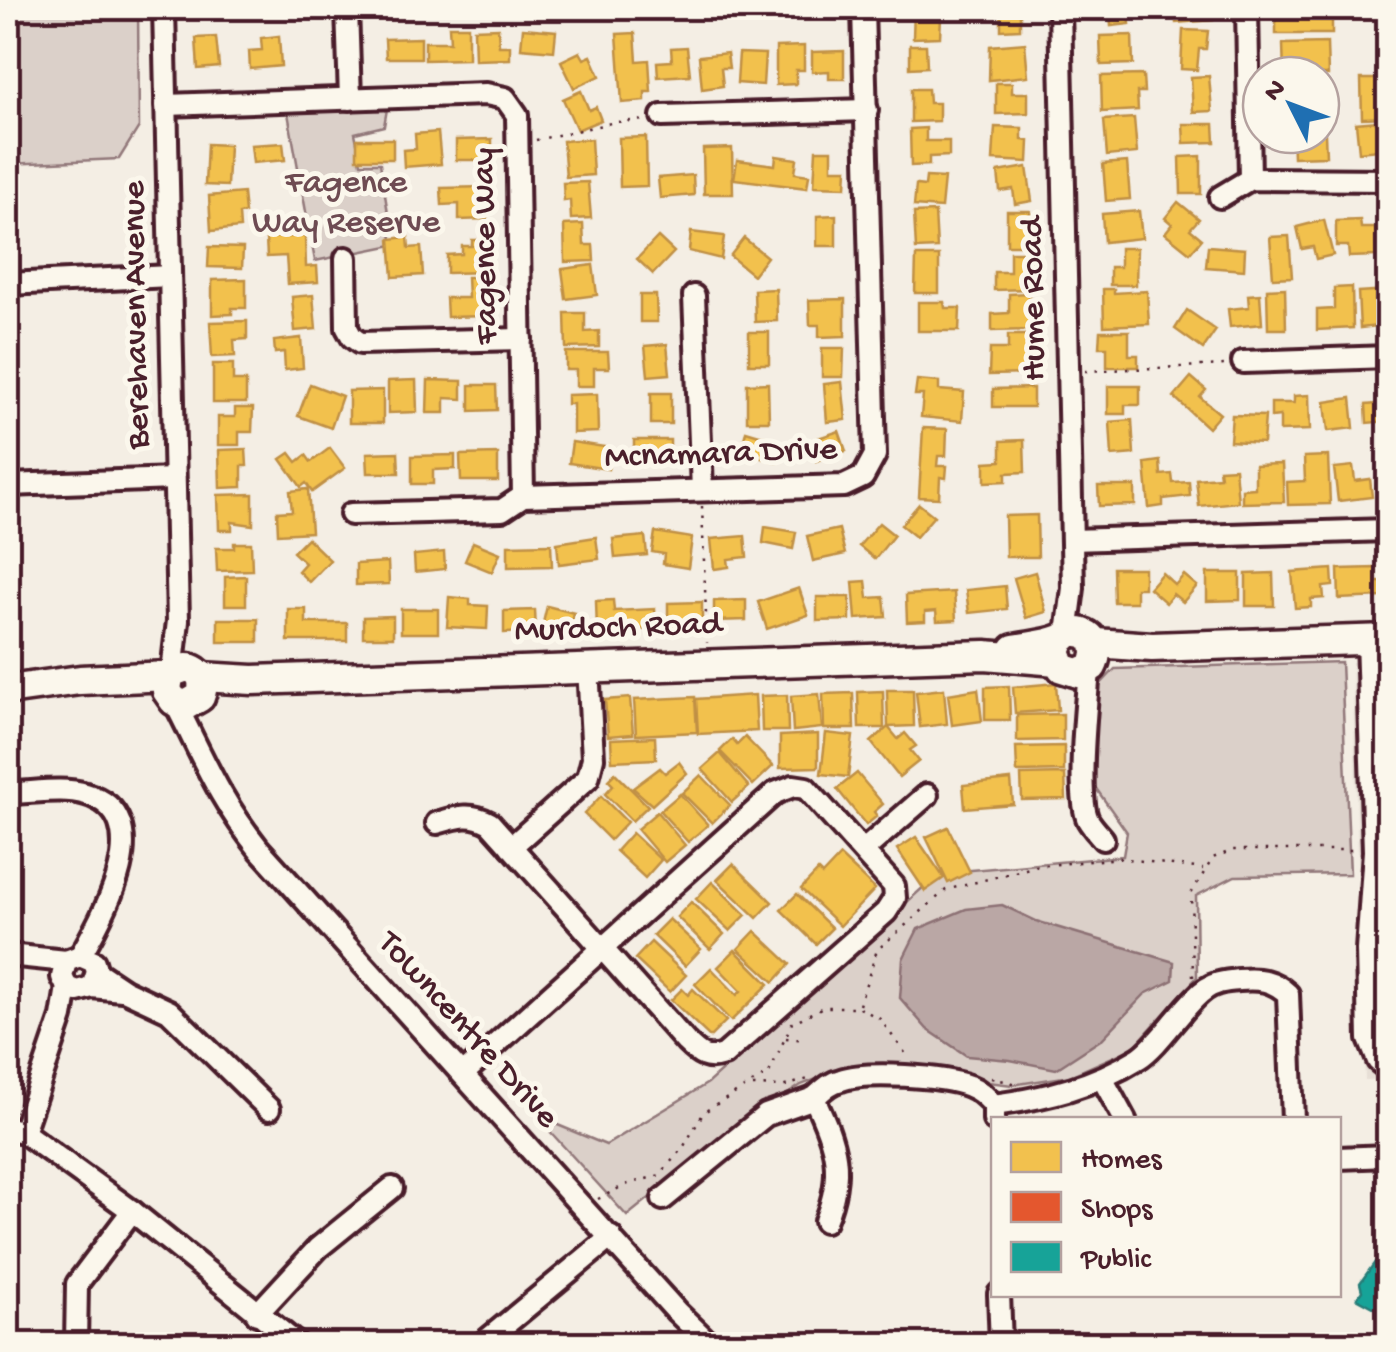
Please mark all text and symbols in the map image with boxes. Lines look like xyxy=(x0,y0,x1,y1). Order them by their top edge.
north arrow xyxy=(1241,55,1341,155)
text: N xyxy=(1257,73,1294,109)
street label: Fagence Way xyxy=(465,147,509,346)
park label: Fagence Way Reserve xyxy=(252,164,441,245)
street label: Berehaven Avenue xyxy=(115,180,161,450)
street label: Hume Road xyxy=(1013,214,1057,381)
street label: Mcnamara Drive xyxy=(604,430,839,480)
street label: Murdoch Road xyxy=(514,605,725,653)
street label: Towncentre Drive xyxy=(366,922,567,1139)
legend xyxy=(991,1117,1341,1297)
text: Homes xyxy=(1081,1144,1162,1179)
text: Shops xyxy=(1081,1194,1153,1229)
text: Public xyxy=(1080,1244,1153,1279)

